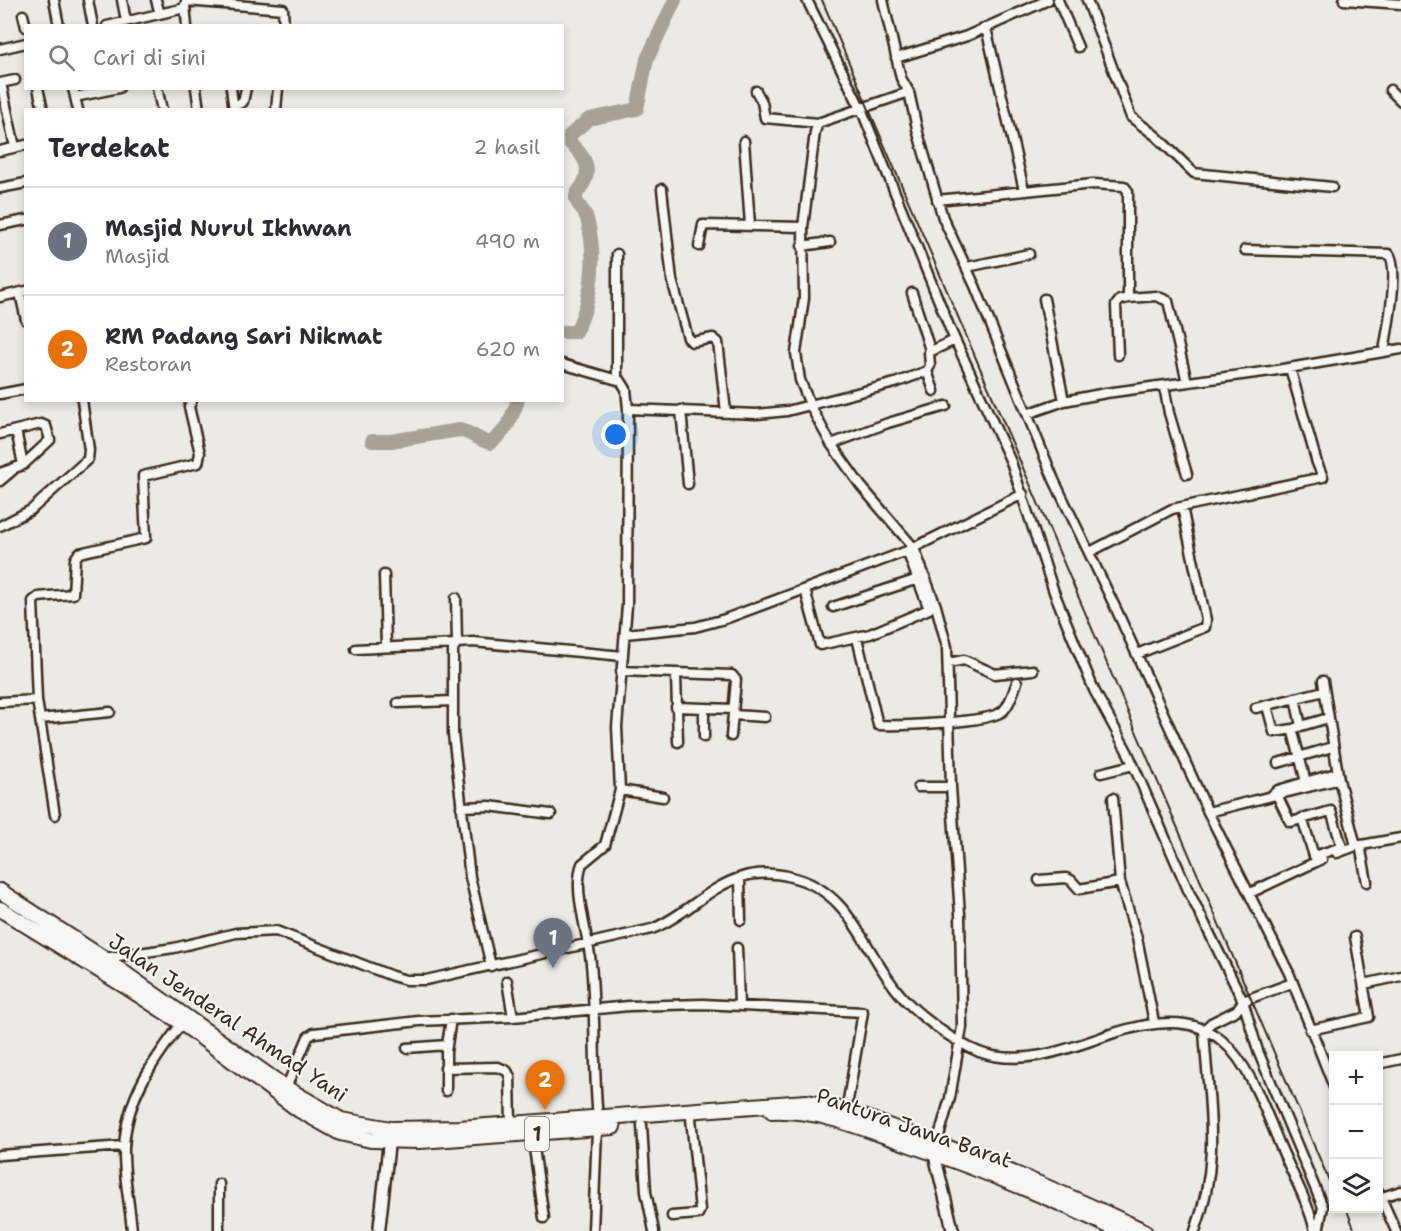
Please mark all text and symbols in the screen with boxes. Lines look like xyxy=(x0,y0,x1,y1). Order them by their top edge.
search box xyxy=(24,24,564,90)
icon: search xyxy=(45,41,78,74)
text: Cari di sini xyxy=(93,43,206,72)
text: Terdekat xyxy=(48,130,170,165)
text: 2 hasil xyxy=(474,134,540,160)
text: Masjid Nurul Ikhwan xyxy=(105,214,352,243)
text: 1 xyxy=(63,228,72,254)
text: 490 m xyxy=(475,228,540,254)
text: Masjid xyxy=(105,243,169,269)
text: RM Padang Sari Nikmat xyxy=(105,322,382,351)
text: 2 xyxy=(61,336,75,362)
text: 620 m xyxy=(476,336,540,362)
text: Restoran xyxy=(105,351,192,377)
your location xyxy=(601,420,630,449)
pin: 1 xyxy=(534,918,572,968)
street label: Jalan Jenderal Ahmad Yani xyxy=(103,927,353,1109)
map controls xyxy=(1329,1051,1383,1213)
button: + xyxy=(1329,1051,1383,1105)
pin: 2 xyxy=(526,1060,564,1110)
street label: Pantura Jawa Barat xyxy=(813,1081,1015,1175)
button: − xyxy=(1329,1105,1383,1159)
road number: 1 xyxy=(525,1117,549,1151)
button: layers xyxy=(1329,1159,1383,1213)

